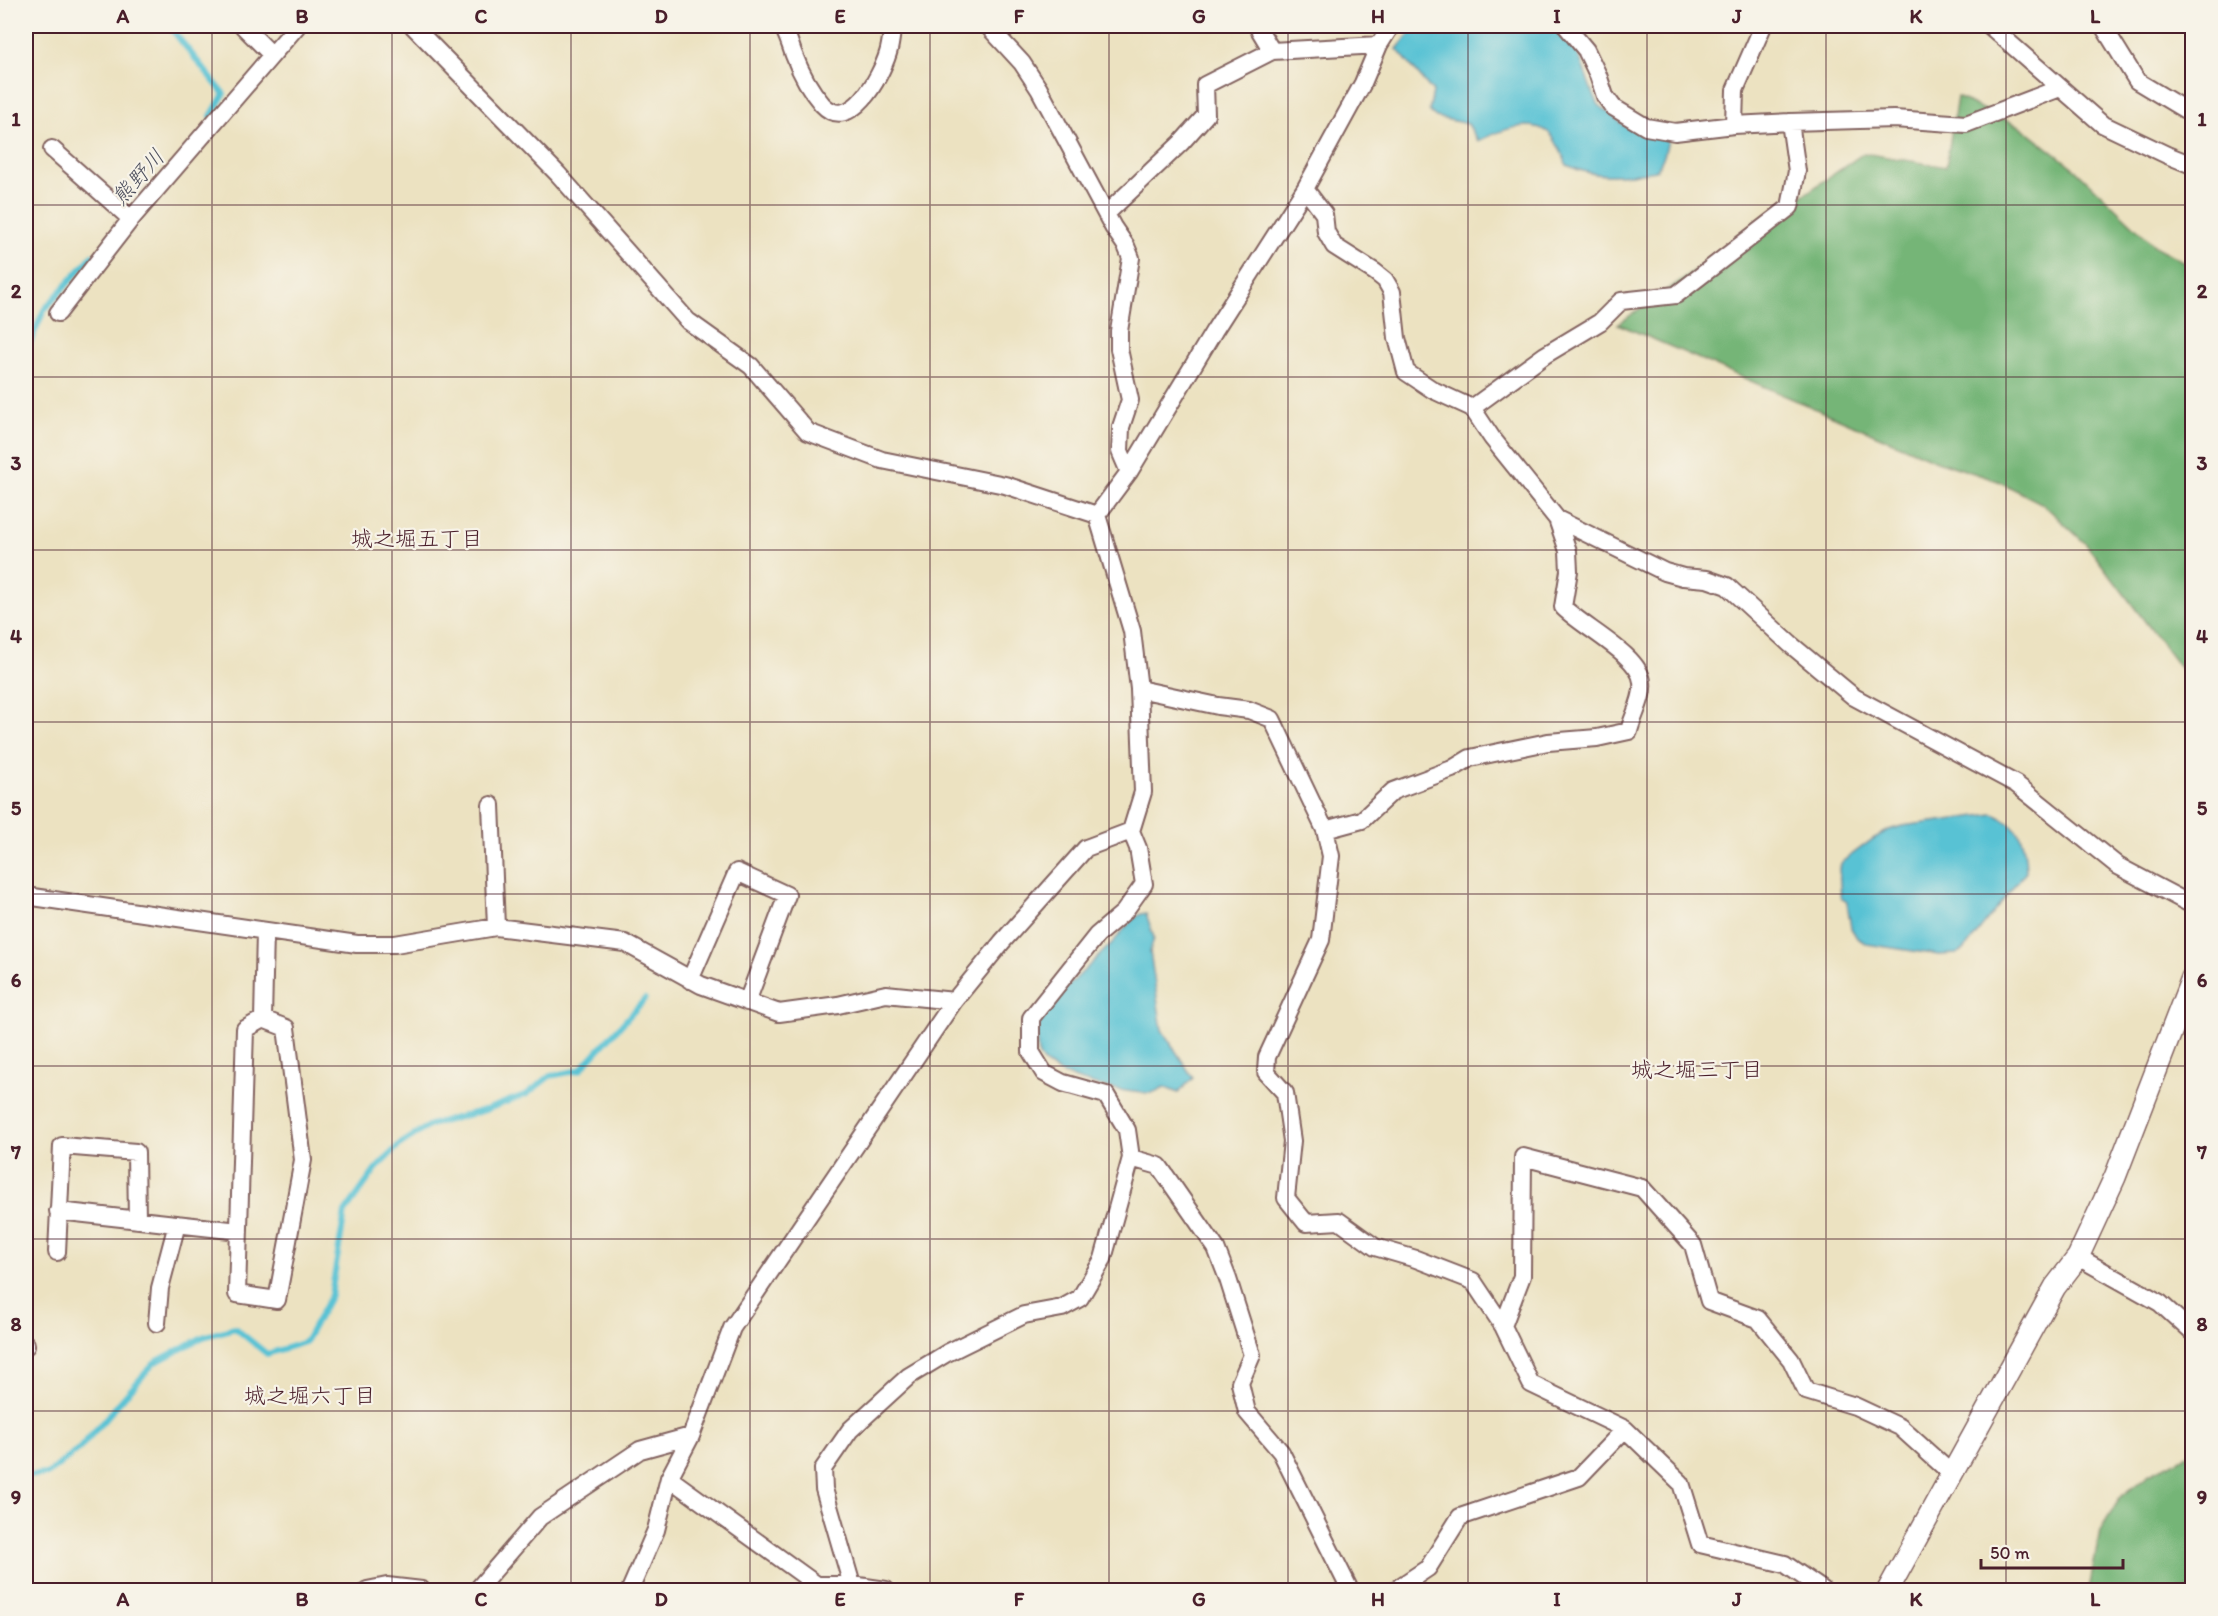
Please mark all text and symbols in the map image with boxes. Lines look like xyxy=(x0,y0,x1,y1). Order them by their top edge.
text: A xyxy=(116,4,130,28)
text: B xyxy=(296,4,309,28)
text: C xyxy=(475,4,488,28)
text: D xyxy=(654,4,668,28)
text: E xyxy=(834,4,846,28)
text: F xyxy=(1014,4,1025,28)
text: G xyxy=(1192,4,1206,28)
text: H xyxy=(1371,4,1385,28)
text: I xyxy=(1553,4,1561,28)
text: J xyxy=(1731,4,1742,28)
text: K xyxy=(1910,4,1924,28)
text: L xyxy=(2090,4,2101,28)
text: 1 xyxy=(11,107,21,131)
text: 1 xyxy=(2197,107,2207,131)
water label: 熊野川 xyxy=(106,143,170,211)
text: 2 xyxy=(11,279,22,303)
text: 2 xyxy=(2197,279,2208,303)
text: 3 xyxy=(11,451,22,475)
text: 3 xyxy=(2197,451,2208,475)
district label: 城之堀五丁目 xyxy=(351,525,483,552)
text: 4 xyxy=(10,624,22,648)
text: 4 xyxy=(2196,624,2208,648)
text: 5 xyxy=(11,796,22,820)
text: 5 xyxy=(2197,796,2208,820)
text: 6 xyxy=(11,968,22,992)
text: 6 xyxy=(2197,968,2208,992)
district label: 城之堀三丁目 xyxy=(1631,1056,1763,1083)
text: 7 xyxy=(10,1140,21,1164)
text: 7 xyxy=(2196,1140,2207,1164)
text: 8 xyxy=(11,1312,22,1336)
text: 8 xyxy=(2197,1312,2208,1336)
district label: 城之堀六丁目 xyxy=(244,1382,376,1409)
text: 9 xyxy=(11,1485,21,1509)
text: 9 xyxy=(2197,1485,2207,1509)
scale bar xyxy=(1981,1532,2124,1570)
text: 50 m xyxy=(1990,1542,2030,1564)
text: A xyxy=(116,1587,130,1611)
text: B xyxy=(296,1587,309,1611)
text: C xyxy=(475,1587,488,1611)
text: D xyxy=(654,1587,668,1611)
text: E xyxy=(834,1587,846,1611)
text: F xyxy=(1014,1587,1025,1611)
text: G xyxy=(1192,1587,1206,1611)
text: H xyxy=(1371,1587,1385,1611)
text: I xyxy=(1553,1587,1561,1611)
text: J xyxy=(1731,1587,1742,1611)
text: K xyxy=(1910,1587,1924,1611)
text: L xyxy=(2090,1587,2101,1611)

